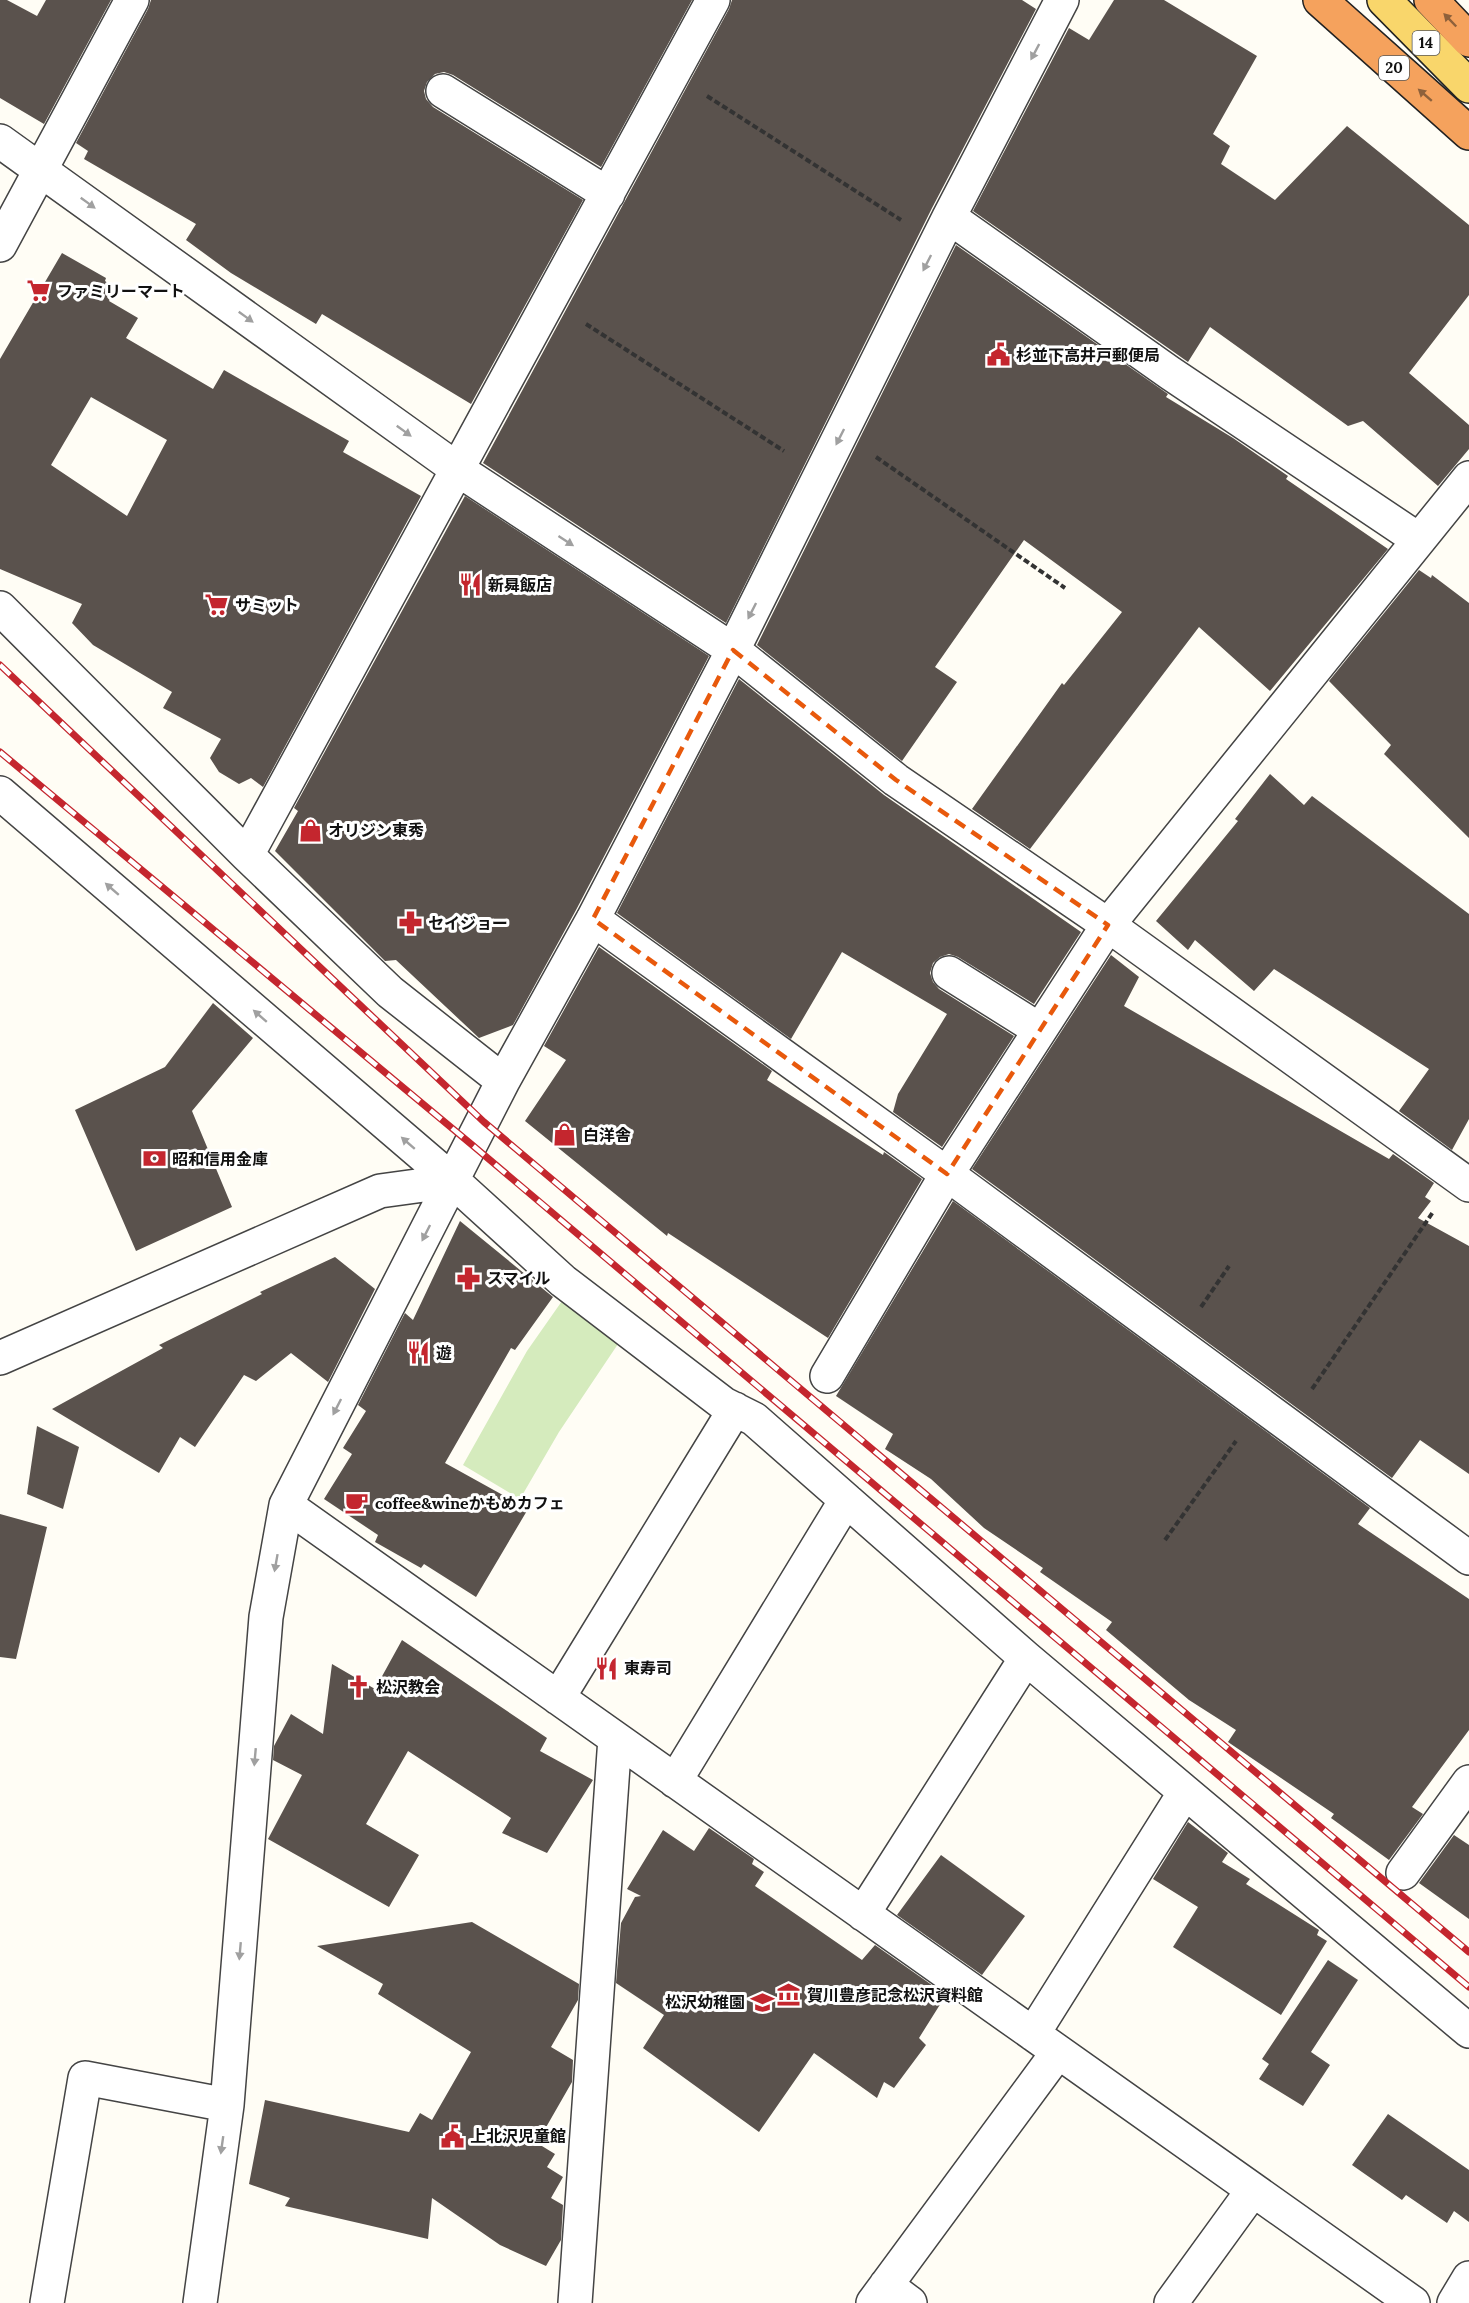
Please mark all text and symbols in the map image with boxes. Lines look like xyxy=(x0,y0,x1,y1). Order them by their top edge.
one-way arrow xyxy=(1444,13,1457,28)
road number: 14 xyxy=(1412,31,1440,55)
one-way arrow xyxy=(1030,44,1040,61)
road number: 20 xyxy=(1379,56,1409,80)
one-way arrow xyxy=(1418,89,1433,102)
one-way arrow xyxy=(80,197,96,209)
one-way arrow xyxy=(922,254,931,271)
supermarket icon: ファミリーマート xyxy=(26,278,52,304)
place label: ファミリーマート xyxy=(57,281,185,301)
one-way arrow xyxy=(238,311,254,323)
public building icon: 杉並下高井戸郵便局 xyxy=(985,342,1011,368)
place label: 杉並下高井戸郵便局 xyxy=(1016,345,1160,365)
one-way arrow xyxy=(396,425,412,437)
one-way arrow xyxy=(835,428,845,446)
one-way arrow xyxy=(558,535,574,546)
restaurant icon: 新曻飯店 xyxy=(457,572,483,598)
place label: 新曻飯店 xyxy=(488,575,552,595)
supermarket icon: サミット xyxy=(204,592,230,618)
place label: サミット xyxy=(235,595,299,615)
one-way arrow xyxy=(747,603,757,620)
shop icon: オリジン東秀 xyxy=(297,817,323,843)
place label: オリジン東秀 xyxy=(328,820,424,840)
one-way arrow xyxy=(104,883,120,896)
pharmacy icon: セイジョー xyxy=(397,910,423,936)
place label: セイジョー xyxy=(428,913,508,933)
one-way arrow xyxy=(253,1010,268,1023)
shop icon: 白洋舎 xyxy=(552,1122,578,1148)
place label: 白洋舎 xyxy=(583,1125,631,1145)
one-way arrow xyxy=(401,1137,416,1150)
bank icon: 昭和信用金庫 xyxy=(141,1146,167,1172)
place label: 昭和信用金庫 xyxy=(172,1149,268,1169)
one-way arrow xyxy=(421,1225,431,1242)
pharmacy icon: スマイル xyxy=(456,1265,482,1291)
place label: スマイル xyxy=(487,1268,551,1288)
restaurant icon: 遊 xyxy=(405,1340,431,1366)
place label: 遊 xyxy=(436,1343,452,1363)
one-way arrow xyxy=(332,1398,342,1415)
cafe icon: coffee&wineかもめカフェ xyxy=(344,1490,370,1516)
place label: coffee&wineかもめカフェ xyxy=(375,1493,565,1513)
one-way arrow xyxy=(271,1554,280,1573)
restaurant icon: 東寿司 xyxy=(593,1655,619,1681)
place label: 東寿司 xyxy=(624,1658,672,1678)
church icon: 松沢教会 xyxy=(345,1674,371,1700)
place label: 松沢教会 xyxy=(376,1677,440,1697)
one-way arrow xyxy=(250,1747,260,1766)
one-way arrow xyxy=(235,1942,244,1961)
museum icon: 賀川豊彦記念松沢資料館 xyxy=(776,1982,802,2008)
place label: 賀川豊彦記念松沢資料館 xyxy=(807,1985,983,2005)
school or university icon: 松沢幼稚園 xyxy=(750,1989,776,2015)
place label: 松沢幼稚園 xyxy=(665,1992,745,2012)
public building icon: 上北沢児童館 xyxy=(439,2123,465,2149)
place label: 上北沢児童館 xyxy=(470,2126,566,2146)
one-way arrow xyxy=(217,2136,226,2155)

